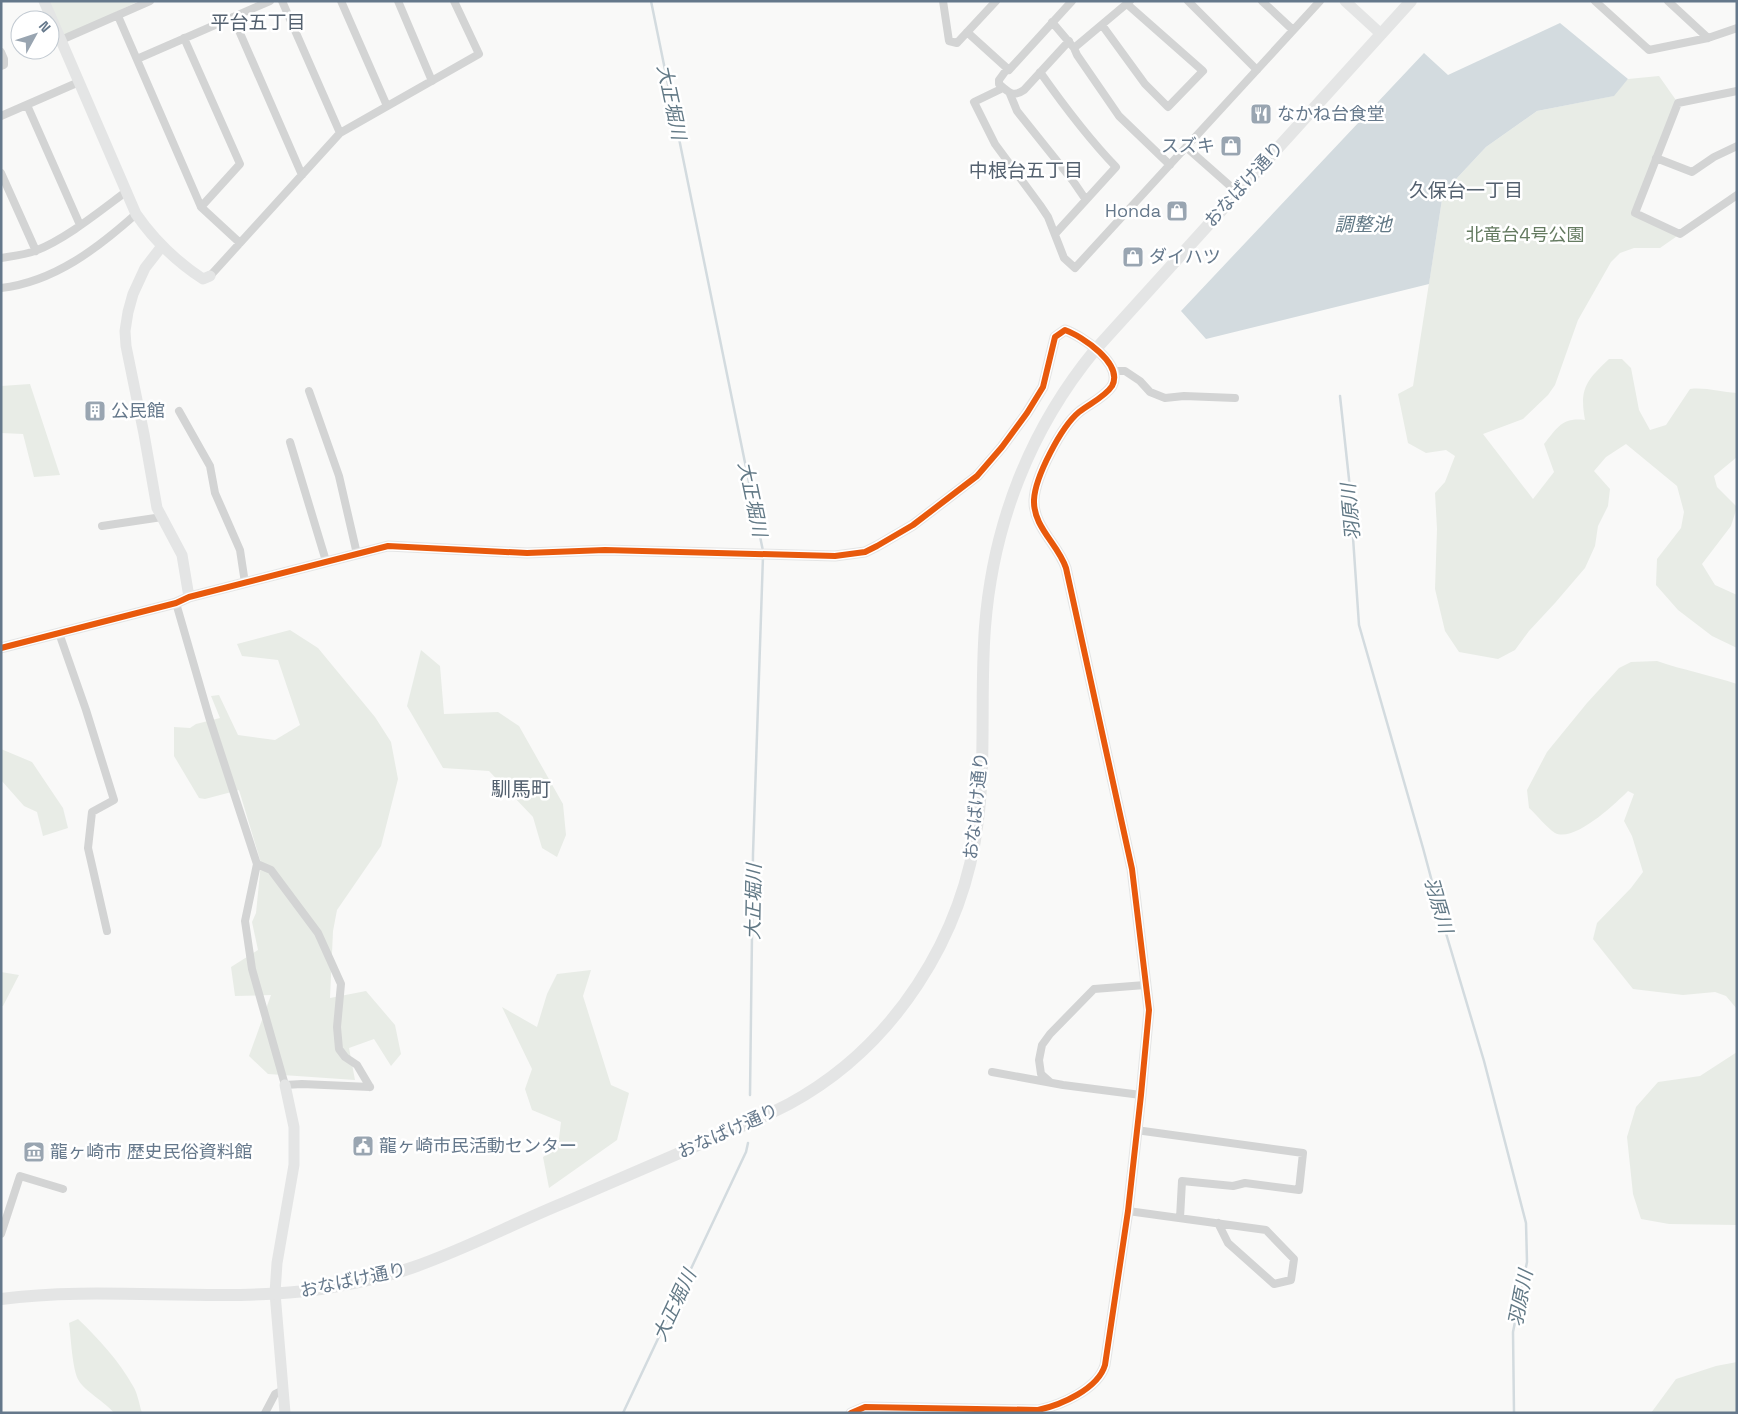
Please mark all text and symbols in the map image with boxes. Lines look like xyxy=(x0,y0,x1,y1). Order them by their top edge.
north arrow xyxy=(10,10,60,60)
district label: 平台五丁目 xyxy=(210,10,306,35)
text: N xyxy=(35,17,55,36)
water label: 大正堀川 xyxy=(651,62,692,144)
restaurant icon: なかね台食堂 xyxy=(1249,102,1273,126)
place label: なかね台食堂 xyxy=(1277,102,1385,125)
place label: スズキ xyxy=(1161,134,1215,157)
shop icon: スズキ xyxy=(1219,134,1243,158)
street label: おなばけ通り xyxy=(1199,136,1288,231)
district label: 中根台五丁目 xyxy=(969,158,1083,183)
district label: 久保台一丁目 xyxy=(1409,178,1523,203)
place label: Honda xyxy=(1105,199,1161,222)
shop icon: Honda xyxy=(1165,199,1189,223)
water label: 調整池 xyxy=(1334,212,1393,237)
park label: 北竜台4号公園 xyxy=(1465,223,1585,246)
shop icon: ダイハツ xyxy=(1121,245,1145,269)
place label: ダイハツ xyxy=(1149,245,1221,268)
building icon: 公民館 xyxy=(83,399,107,423)
place label: 公民館 xyxy=(111,399,165,422)
water label: 大正堀川 xyxy=(732,459,773,541)
water label: 羽原川 xyxy=(1335,480,1365,541)
street label: おなばけ通り xyxy=(958,751,993,861)
district label: 馴馬町 xyxy=(491,776,551,802)
water label: 大正堀川 xyxy=(740,862,767,940)
water label: 羽原川 xyxy=(1419,874,1459,938)
street label: おなばけ通り xyxy=(674,1098,782,1163)
public building icon: 龍ヶ崎市民活動センター xyxy=(351,1134,375,1158)
place label: 龍ヶ崎市民活動センター xyxy=(379,1134,577,1157)
museum icon: 龍ヶ崎市 歴史民俗資料館 xyxy=(22,1140,46,1164)
place label: 龍ヶ崎市 歴史民俗資料館 xyxy=(50,1140,253,1163)
street label: おなばけ通り xyxy=(298,1257,408,1302)
water label: 大正堀川 xyxy=(647,1264,703,1345)
water label: 羽原川 xyxy=(1503,1266,1539,1328)

